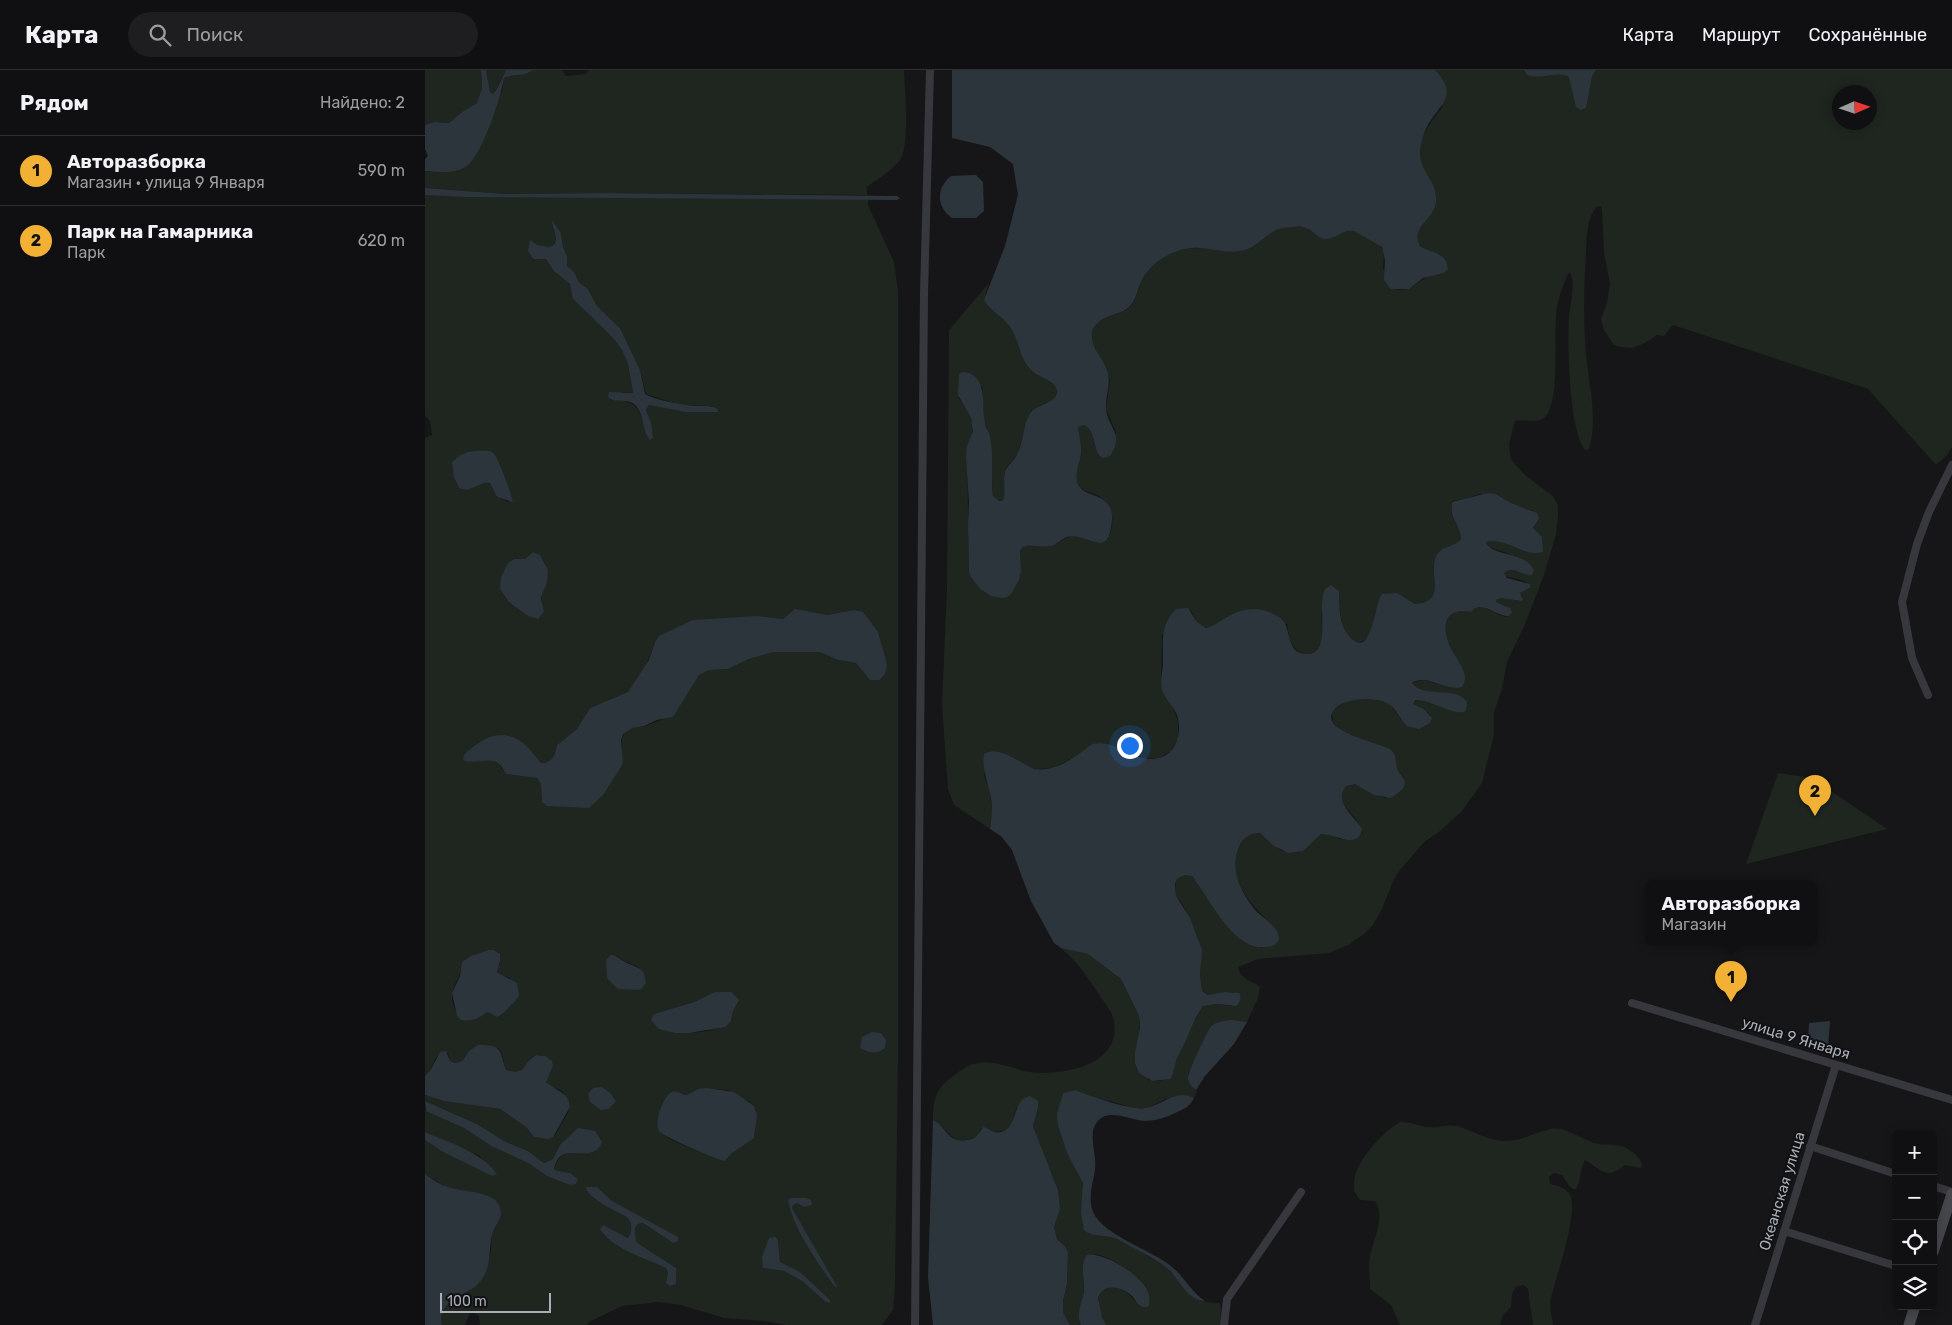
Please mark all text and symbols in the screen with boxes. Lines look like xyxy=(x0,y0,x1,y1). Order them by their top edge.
search box xyxy=(128,12,478,57)
text: Карта xyxy=(25,21,98,49)
icon: search xyxy=(146,21,174,49)
text: Поиск xyxy=(186,23,243,46)
text: Карта xyxy=(1623,24,1674,46)
text: Маршрут xyxy=(1702,24,1781,46)
text: Сохранённые xyxy=(1809,24,1927,46)
north arrow xyxy=(1832,85,1877,130)
text: Рядом xyxy=(20,90,89,115)
text: Найдено: 2 xyxy=(320,93,405,112)
text: Авторазборка xyxy=(67,150,206,173)
text: 1 xyxy=(32,161,40,180)
text: 590 m xyxy=(358,161,405,180)
text: Магазин · улица 9 Января xyxy=(67,173,265,192)
text: Парк на Гамарника xyxy=(67,220,253,243)
text: 2 xyxy=(31,231,41,250)
text: 620 m xyxy=(358,231,405,250)
text: Парк xyxy=(67,243,105,262)
your location xyxy=(1117,733,1143,759)
pin: 2 xyxy=(1799,775,1831,816)
popup xyxy=(1645,880,1817,945)
text: Авторазборка xyxy=(1662,892,1800,915)
text: Магазин xyxy=(1662,915,1726,934)
pin: 1 xyxy=(1715,961,1747,1002)
street label: улица 9 Января xyxy=(1740,1013,1852,1063)
street label: Океанская улица xyxy=(1755,1129,1809,1253)
map controls xyxy=(1892,1130,1937,1310)
button: + xyxy=(1892,1130,1937,1175)
button: − xyxy=(1892,1175,1937,1220)
button: locate xyxy=(1892,1220,1937,1265)
button: layers xyxy=(1892,1265,1937,1310)
scale bar xyxy=(440,1290,551,1313)
text: 100 m xyxy=(447,1293,487,1310)

